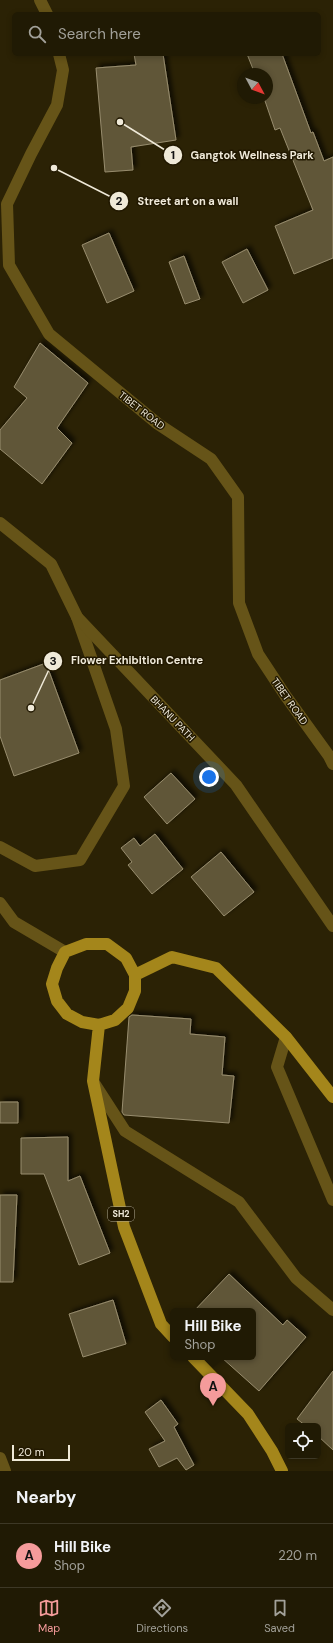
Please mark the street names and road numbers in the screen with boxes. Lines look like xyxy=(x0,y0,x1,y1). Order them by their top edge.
street label: TIBET ROAD xyxy=(116,388,167,432)
street label: TIBET ROAD xyxy=(269,675,311,727)
street label: BHANU PATH xyxy=(148,693,198,744)
road number: SH2 xyxy=(108,1207,134,1221)

